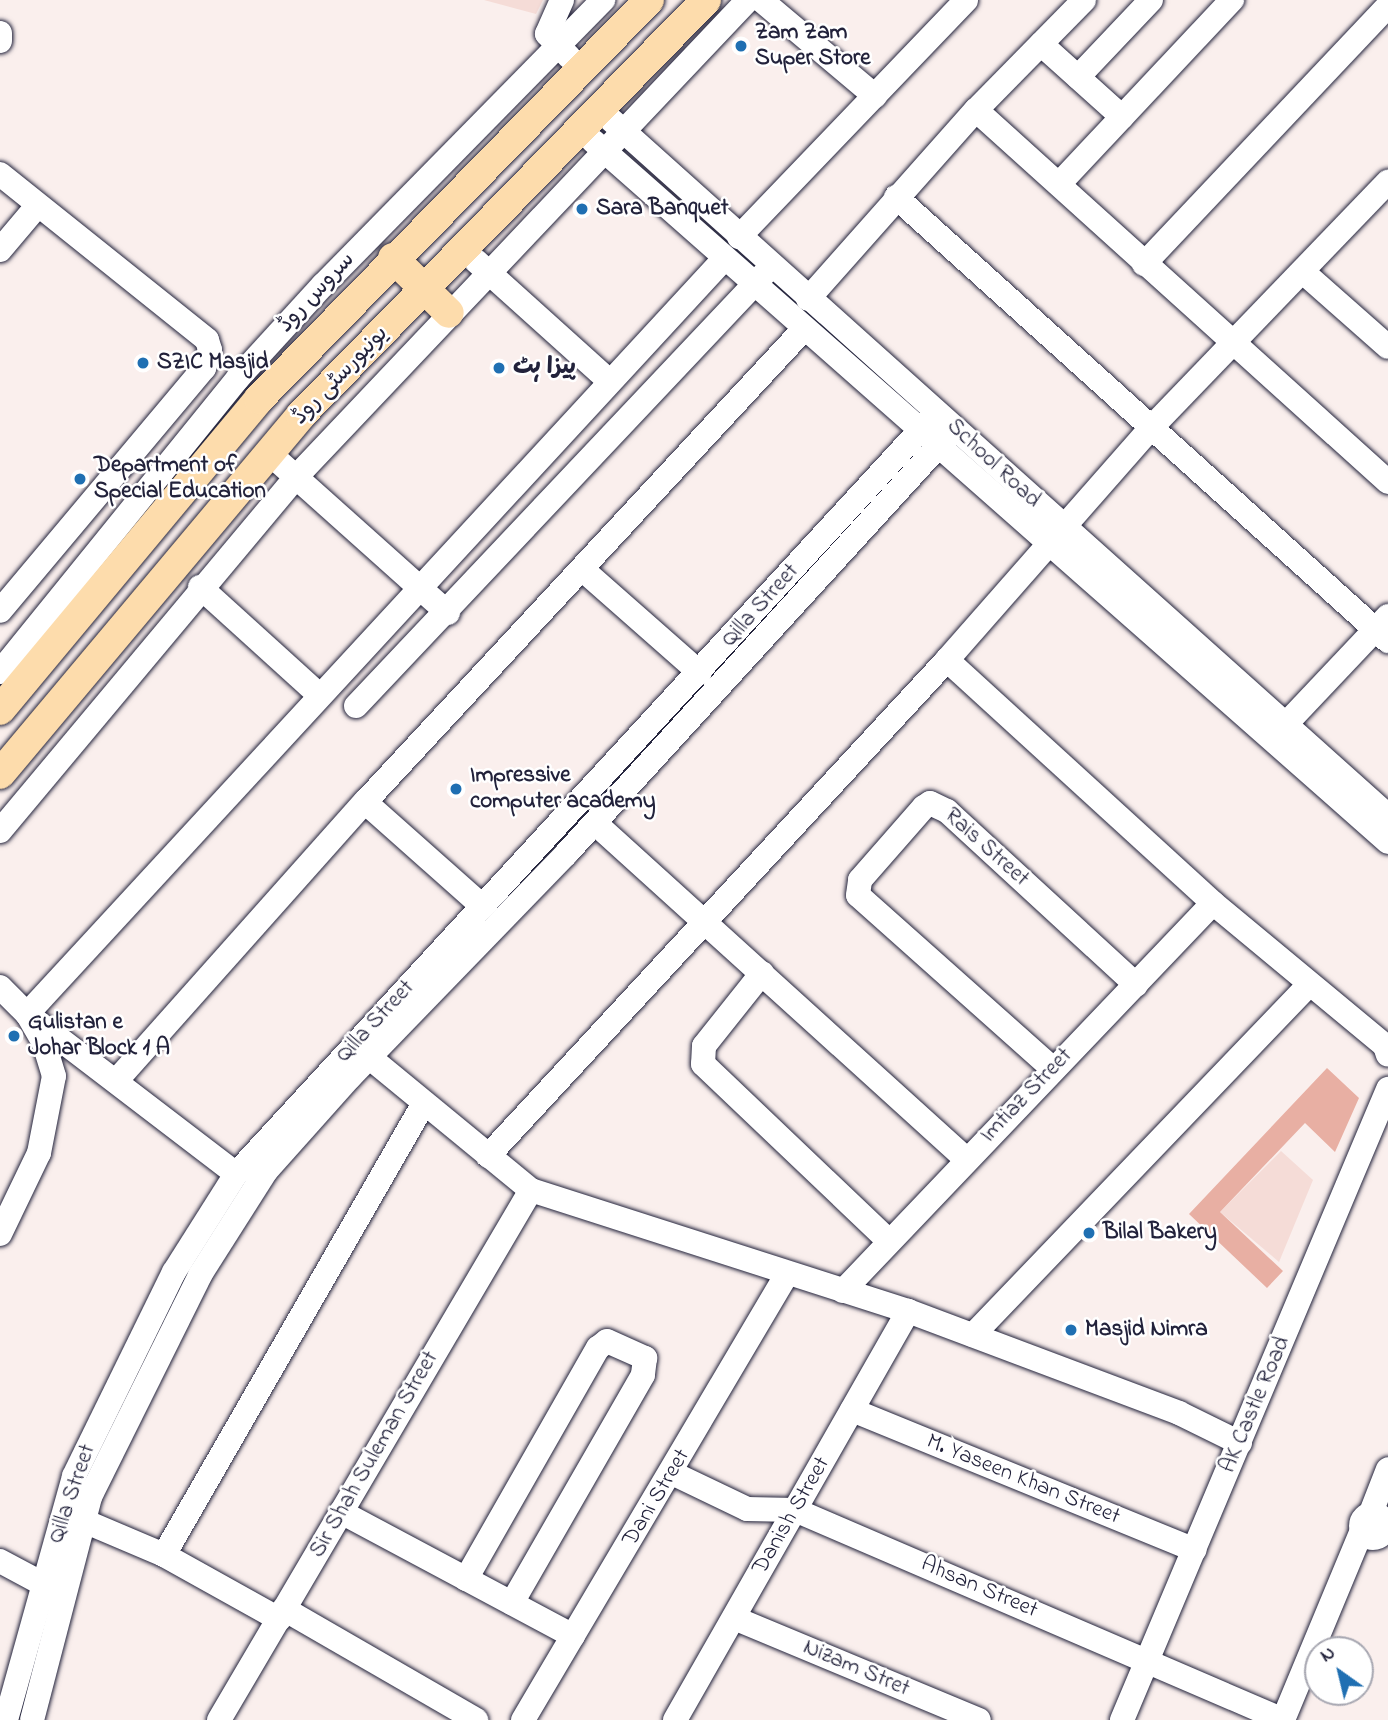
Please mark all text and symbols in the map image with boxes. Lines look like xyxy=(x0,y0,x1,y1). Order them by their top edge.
place label: Zam Zam Super Store xyxy=(755,19,870,73)
marker: Zam Zam Super Store xyxy=(733,38,749,54)
place label: Sara Banquet xyxy=(596,195,728,223)
marker: Sara Banquet xyxy=(574,201,590,217)
street label: سروس روڈ xyxy=(273,247,361,339)
street label: یونیورسٹی روڈ xyxy=(287,321,395,431)
place label: SZIC Masjid xyxy=(157,349,268,377)
place label: پیزا ہٹ xyxy=(513,354,576,382)
marker: SZIC Masjid xyxy=(135,355,151,371)
marker: پیزا ہٹ xyxy=(491,360,507,376)
street label: School Road xyxy=(940,413,1046,515)
place label: Department of Special Education xyxy=(94,452,266,506)
marker: Department of Special Education xyxy=(72,471,88,487)
street label: Qilla Street xyxy=(716,559,806,653)
place label: Impressive computer academy xyxy=(470,762,655,816)
marker: Impressive computer academy xyxy=(448,781,464,797)
street label: Rais Street xyxy=(938,803,1034,893)
street label: Qilla Street xyxy=(331,975,421,1069)
place label: Gulistan e Johar Block 1 A xyxy=(28,1009,170,1063)
marker: Gulistan e Johar Block 1 A xyxy=(6,1028,22,1044)
street label: Imtiaz Street xyxy=(975,1043,1079,1149)
place label: Bilal Bakery xyxy=(1103,1219,1217,1247)
marker: Bilal Bakery xyxy=(1081,1225,1097,1241)
place label: Masjid Nimra xyxy=(1085,1316,1208,1344)
marker: Masjid Nimra xyxy=(1063,1322,1079,1338)
street label: AK Castle Road xyxy=(1215,1333,1297,1477)
street label: Sir Shah Suleman Street xyxy=(305,1347,445,1563)
street label: M. Yaseen Khan Street xyxy=(922,1429,1124,1531)
street label: Qilla Street xyxy=(43,1441,103,1547)
street label: Dani Street xyxy=(617,1444,697,1552)
street label: Danish Street xyxy=(747,1452,837,1580)
street label: Ahsan Street xyxy=(916,1551,1042,1625)
street label: Nizam Stret xyxy=(799,1634,913,1704)
north arrow xyxy=(1304,1636,1374,1706)
text: N xyxy=(1315,1640,1341,1670)

